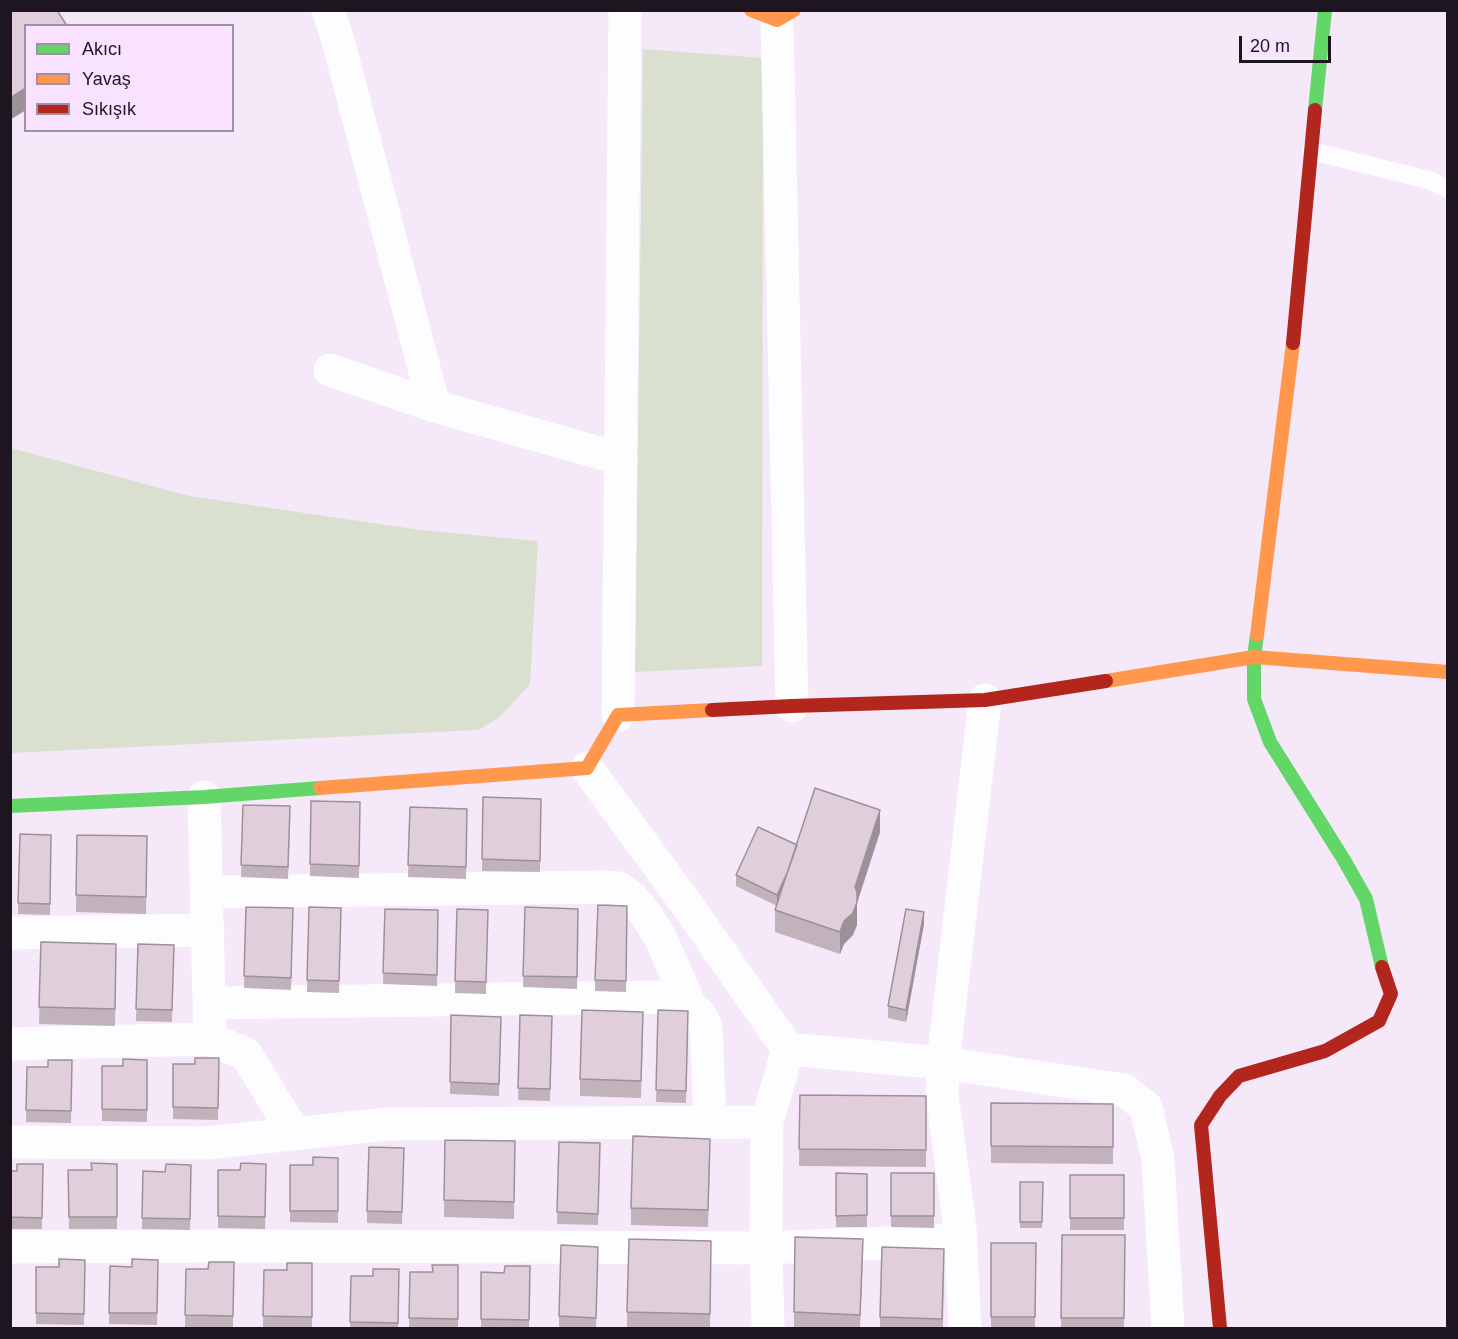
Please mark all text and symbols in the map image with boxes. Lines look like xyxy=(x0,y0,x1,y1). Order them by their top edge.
legend xyxy=(24,24,234,132)
scale bar xyxy=(1242,24,1334,62)
text: 20 m xyxy=(1250,36,1290,56)
text: Akıcı xyxy=(82,39,122,59)
text: Yavaş xyxy=(82,69,131,89)
text: Sıkışık xyxy=(82,99,136,119)

